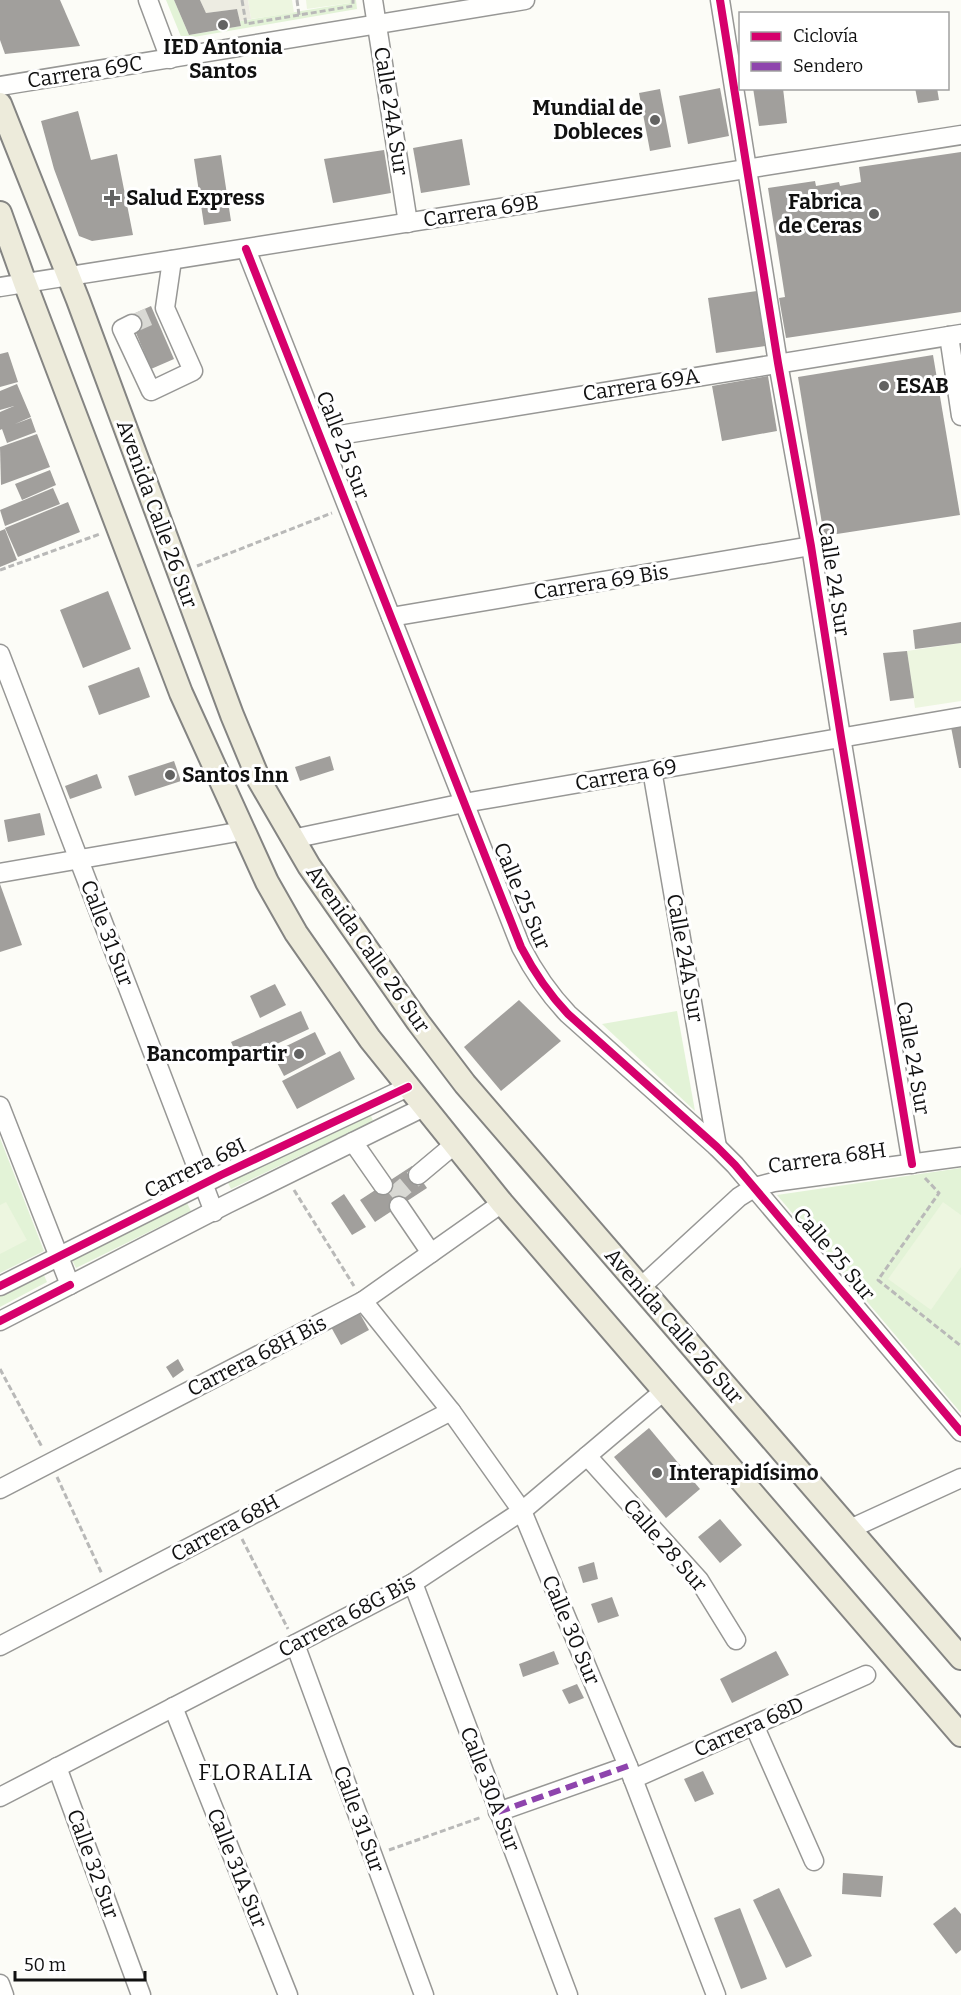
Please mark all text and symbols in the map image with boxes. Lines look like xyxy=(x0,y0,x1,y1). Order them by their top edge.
legend xyxy=(739,12,949,90)
marker: IED Antonia Santos xyxy=(216,18,230,32)
text: Ciclovía xyxy=(793,25,858,47)
place label: IED Antonia Santos xyxy=(163,34,283,84)
street label: Calle 24A Sur xyxy=(368,45,414,177)
street label: Carrera 69C xyxy=(25,50,145,94)
text: Sendero xyxy=(793,55,863,77)
place label: Mundial de Dobleces xyxy=(532,95,643,145)
marker: Mundial de Dobleces xyxy=(648,113,662,127)
place label: Salud Express xyxy=(126,185,265,211)
marker: Salud Express xyxy=(103,189,121,207)
street label: Carrera 69B xyxy=(421,189,541,233)
place label: Fabrica de Ceras xyxy=(778,189,862,239)
marker: Fabrica de Ceras xyxy=(867,207,881,221)
street label: Carrera 69A xyxy=(581,363,701,407)
place label: ESAB xyxy=(896,373,949,399)
marker: ESAB xyxy=(877,379,891,393)
street label: Calle 25 Sur xyxy=(310,387,376,503)
street label: Avenida Calle 26 Sur xyxy=(111,416,203,612)
street label: Calle 24 Sur xyxy=(812,520,856,638)
street label: Carrera 69 Bis xyxy=(532,558,670,606)
street label: Carrera 69 xyxy=(573,753,679,797)
place label: Santos Inn xyxy=(182,762,289,788)
marker: Santos Inn xyxy=(163,768,177,782)
street label: Calle 25 Sur xyxy=(488,839,556,953)
street label: Avenida Calle 26 Sur xyxy=(300,860,436,1038)
street label: Calle 31 Sur xyxy=(75,876,139,990)
street label: Calle 24A Sur xyxy=(661,892,709,1024)
street label: Calle 24 Sur xyxy=(890,999,936,1117)
place label: Bancompartir xyxy=(146,1041,287,1067)
marker: Bancompartir xyxy=(292,1047,306,1061)
street label: Carrera 68I xyxy=(140,1132,250,1204)
street label: Carrera 68H xyxy=(766,1137,888,1179)
street label: Calle 25 Sur xyxy=(787,1202,881,1306)
street label: Avenida Calle 26 Sur xyxy=(599,1243,749,1409)
street label: Carrera 68H Bis xyxy=(183,1310,331,1402)
place label: Interapidísimo xyxy=(669,1460,819,1486)
marker: Interapidísimo xyxy=(650,1466,664,1480)
street label: Carrera 68H xyxy=(166,1489,284,1567)
street label: Calle 28 Sur xyxy=(617,1493,713,1597)
street label: Carrera 68G Bis xyxy=(274,1569,420,1663)
street label: Calle 30 Sur xyxy=(536,1571,606,1689)
street label: Carrera 68D xyxy=(690,1691,808,1763)
street label: Calle 30A Sur xyxy=(454,1723,526,1855)
district label: FLORALIA xyxy=(198,1759,314,1786)
street label: Calle 31 Sur xyxy=(328,1762,390,1876)
street label: Calle 31A Sur xyxy=(201,1804,273,1932)
street label: Calle 32 Sur xyxy=(61,1806,125,1922)
scale bar xyxy=(15,1944,146,1982)
text: 50 m xyxy=(24,1954,66,1976)

